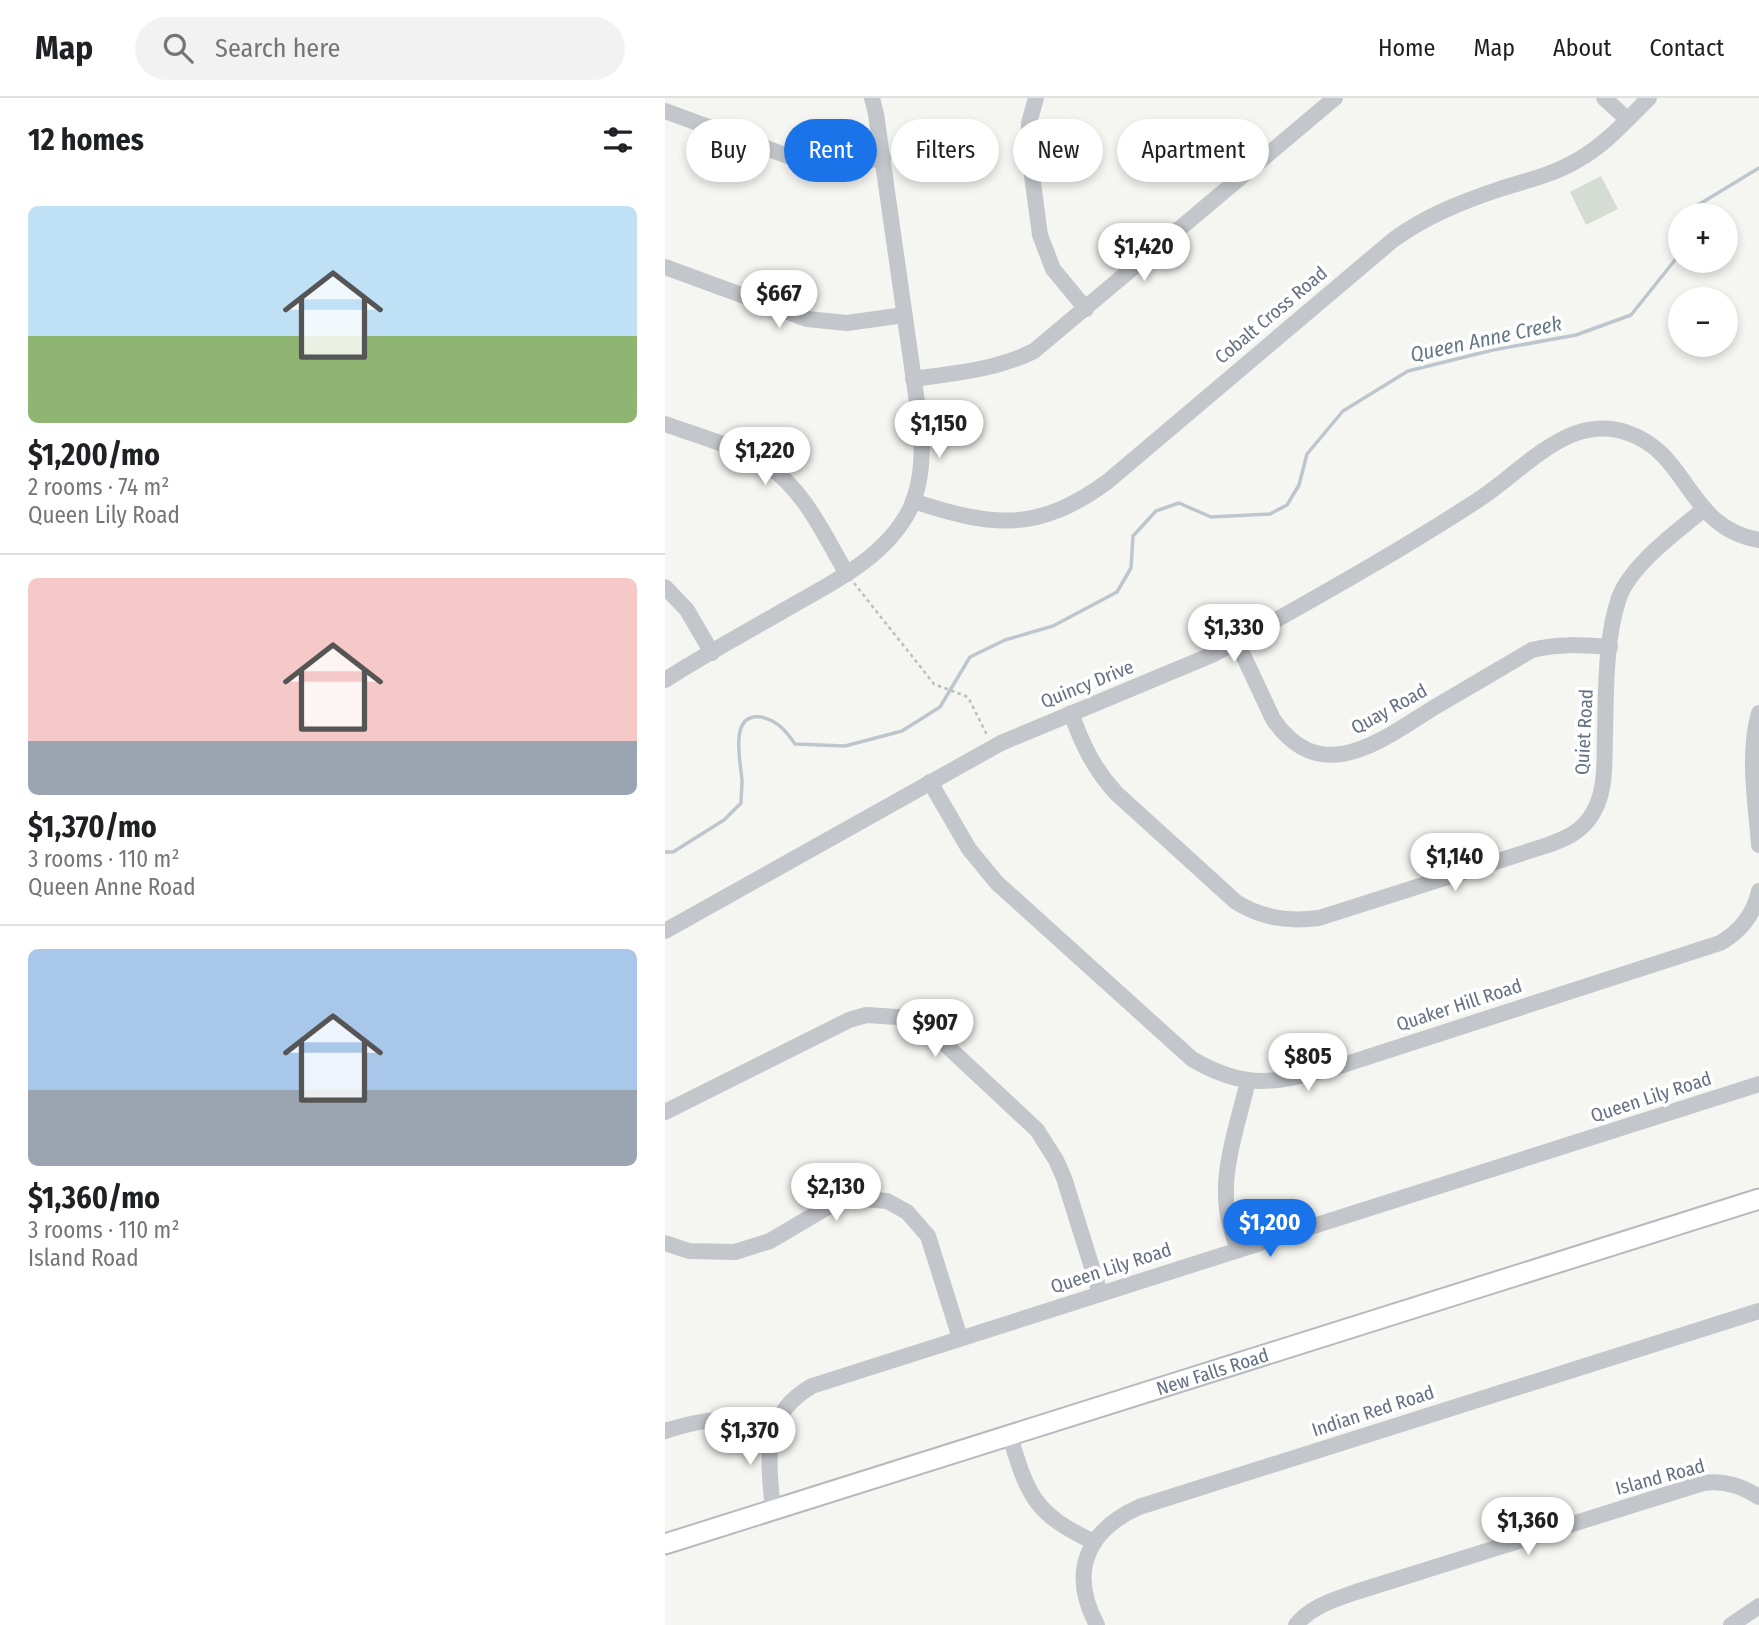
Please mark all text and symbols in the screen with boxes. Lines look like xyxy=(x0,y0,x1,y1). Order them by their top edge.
search box xyxy=(135,17,625,80)
text: Map xyxy=(35,28,93,68)
icon: search xyxy=(159,29,197,67)
text: Search here xyxy=(215,33,340,64)
text: Home xyxy=(1378,34,1435,62)
text: Map xyxy=(1473,34,1515,62)
text: About xyxy=(1553,34,1611,62)
text: Contact xyxy=(1649,34,1724,62)
chip: Buy xyxy=(686,119,770,182)
chip: Rent xyxy=(784,119,877,182)
chip: Filters xyxy=(891,119,999,182)
chip: New xyxy=(1013,119,1103,182)
chip: Apartment xyxy=(1117,119,1269,182)
icon: filters xyxy=(599,121,637,159)
text: 12 homes xyxy=(28,122,144,158)
map controls xyxy=(1668,203,1738,357)
button: + xyxy=(1668,203,1738,273)
pin: $1,420 xyxy=(1087,223,1201,283)
text: $1,420 xyxy=(1114,232,1174,260)
icon: home xyxy=(270,252,396,378)
street label: Cobalt Cross Road xyxy=(1210,261,1332,369)
pin: $667 xyxy=(738,271,820,330)
text: $667 xyxy=(757,279,801,307)
button: − xyxy=(1668,287,1738,357)
water label: Queen Anne Creek xyxy=(1408,310,1564,368)
pin: $1,150 xyxy=(882,400,996,460)
text: $1,150 xyxy=(911,409,967,437)
pin: $1,220 xyxy=(708,428,822,487)
text: $1,220 xyxy=(735,436,795,464)
text: $1,200/mo xyxy=(28,437,160,473)
text: 2 rooms · 74 m² xyxy=(28,473,169,501)
text: Queen Lily Road xyxy=(28,501,180,529)
pin: $1,330 xyxy=(1177,604,1291,664)
text: $1,330 xyxy=(1204,613,1264,641)
icon: home xyxy=(270,624,396,750)
street label: Quincy Drive xyxy=(1037,655,1137,713)
street label: Quay Road xyxy=(1347,679,1431,739)
street label: Quiet Road xyxy=(1570,688,1598,776)
text: $1,370/mo xyxy=(28,809,157,845)
pin: $1,140 xyxy=(1398,834,1512,893)
text: $1,140 xyxy=(1426,842,1484,870)
text: 3 rooms · 110 m² xyxy=(28,845,179,873)
text: Queen Anne Road xyxy=(28,873,196,901)
street label: Quaker Hill Road xyxy=(1393,974,1525,1036)
icon: home xyxy=(270,995,396,1121)
pin: $907 xyxy=(894,1000,976,1059)
text: $907 xyxy=(913,1008,957,1036)
pin: $805 xyxy=(1267,1034,1349,1093)
text: $805 xyxy=(1284,1042,1332,1070)
street label: Queen Lily Road xyxy=(1588,1067,1714,1127)
pin: $2,130 xyxy=(779,1164,893,1223)
text: $2,130 xyxy=(807,1172,865,1200)
text: $1,360/mo xyxy=(28,1180,160,1216)
pin: $1,200 xyxy=(1213,1200,1327,1259)
text: $1,200 xyxy=(1239,1208,1301,1236)
text: 3 rooms · 110 m² xyxy=(28,1216,179,1244)
street label: Queen Lily Road xyxy=(1048,1238,1174,1298)
text: Island Road xyxy=(28,1244,139,1272)
street label: New Falls Road xyxy=(1154,1343,1271,1400)
street label: Indian Red Road xyxy=(1309,1380,1437,1442)
pin: $1,370 xyxy=(693,1408,807,1467)
text: $1,370 xyxy=(721,1416,779,1444)
street label: Island Road xyxy=(1613,1454,1707,1500)
pin: $1,360 xyxy=(1471,1498,1585,1557)
text: $1,360 xyxy=(1497,1506,1559,1534)

